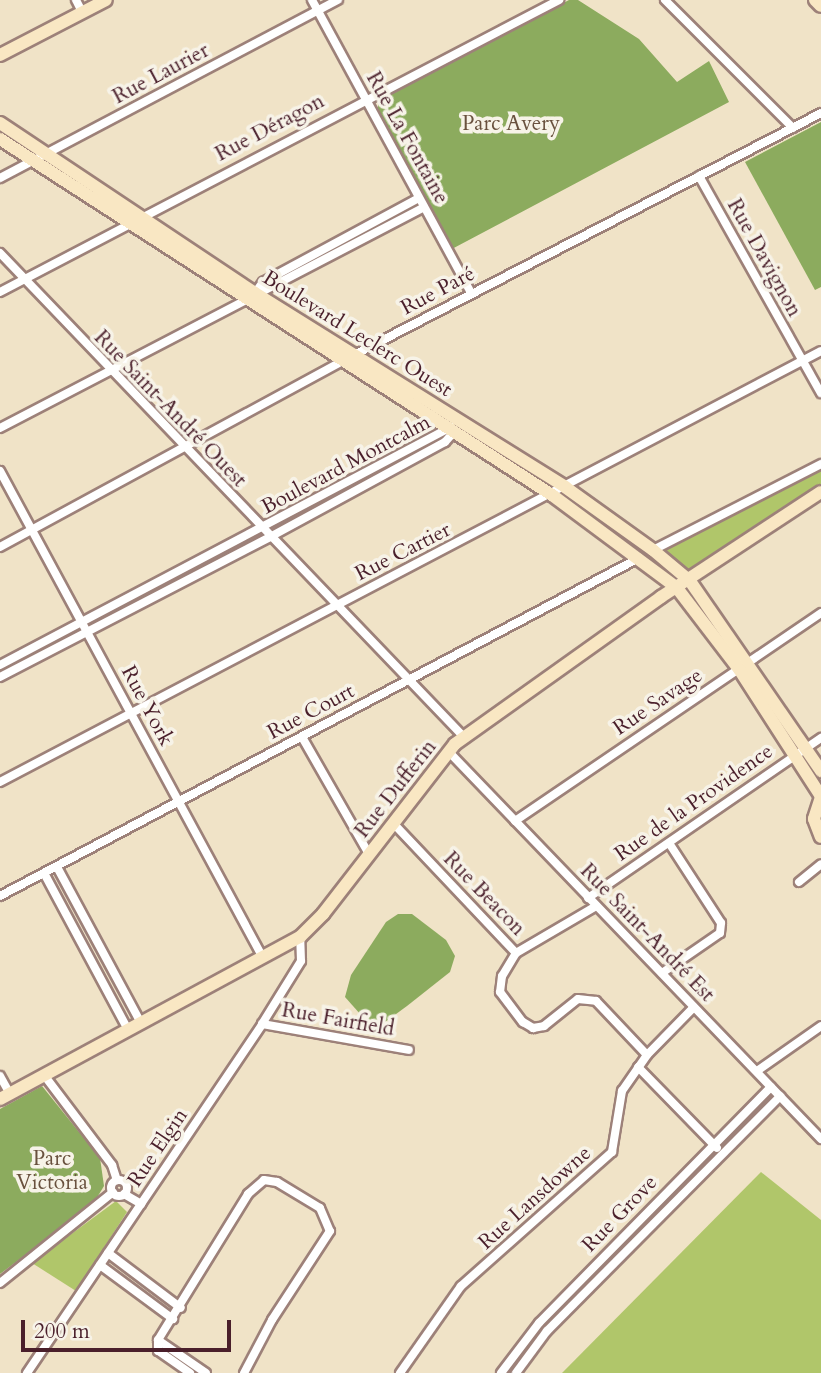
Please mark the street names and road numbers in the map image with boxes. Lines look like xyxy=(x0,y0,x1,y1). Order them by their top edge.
street label: Rue Laurier xyxy=(109,38,213,110)
street label: Rue La Fontaine xyxy=(360,68,454,208)
street label: Rue Déragon xyxy=(211,89,329,167)
street label: Rue Davignon xyxy=(721,195,807,321)
street label: Rue Paré xyxy=(397,261,479,321)
street label: Boulevard Leclerc Ouest xyxy=(258,265,456,403)
street label: Rue Saint-André Ouest xyxy=(89,325,251,493)
street label: Boulevard Montcalm xyxy=(257,410,435,520)
street label: Rue Cartier xyxy=(351,517,455,587)
street label: Rue York xyxy=(115,662,179,750)
street label: Rue Savage xyxy=(609,663,707,741)
street label: Rue Court xyxy=(263,679,359,745)
street label: Rue Dufferin xyxy=(350,735,442,843)
street label: Rue de la Providence xyxy=(610,739,778,867)
street label: Rue Beacon xyxy=(438,847,530,941)
street label: Rue Saint-André Est xyxy=(575,859,719,1007)
street label: Rue Fairfield xyxy=(280,998,396,1042)
street label: Rue Elgin xyxy=(123,1104,193,1192)
street label: Rue Lansdowne xyxy=(473,1141,597,1255)
street label: Rue Grove xyxy=(577,1170,663,1258)

